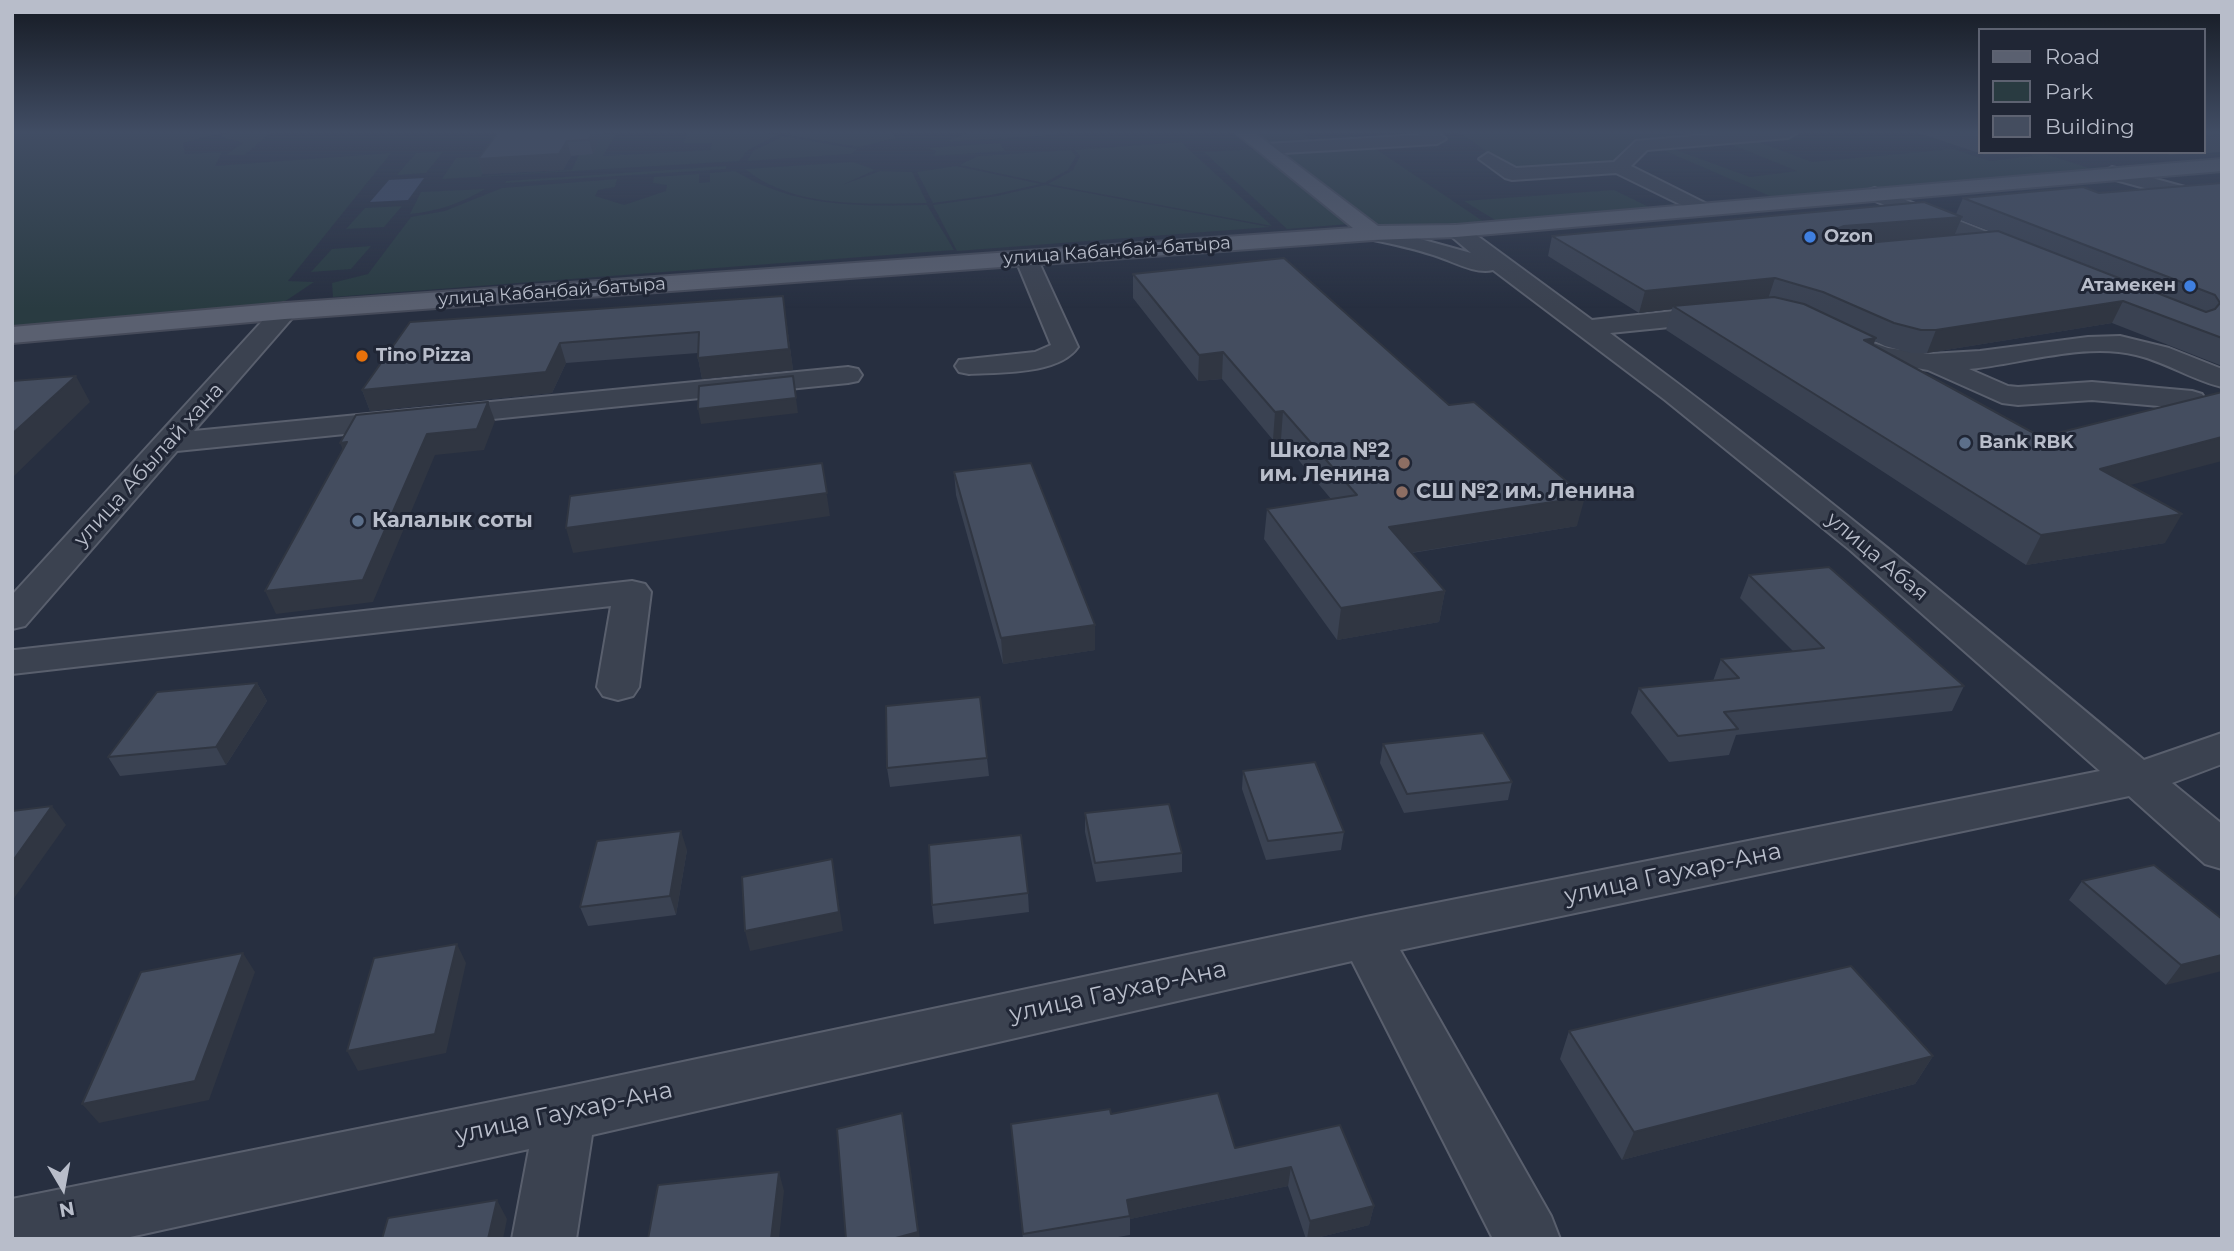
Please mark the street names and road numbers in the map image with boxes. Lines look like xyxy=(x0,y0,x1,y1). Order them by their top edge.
street label: улица Кабанбай-батыра xyxy=(1003,232,1231,270)
street label: улица Кабанбай-батыра xyxy=(438,273,666,311)
street label: улица Абылай хана xyxy=(69,378,229,552)
street label: улица Абая xyxy=(1821,507,1933,607)
street label: улица Гаухар-Ана xyxy=(1562,837,1784,911)
street label: улица Гаухар-Ана xyxy=(1007,955,1229,1029)
street label: улица Гаухар-Ана xyxy=(453,1076,675,1150)

